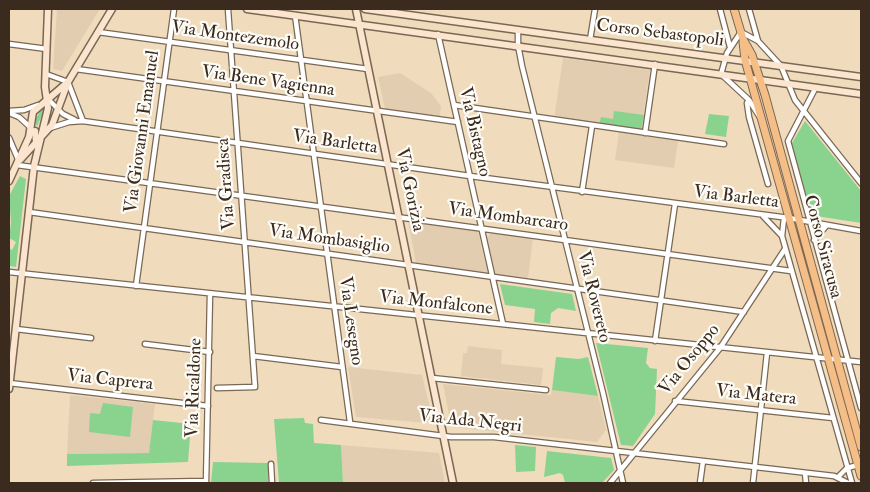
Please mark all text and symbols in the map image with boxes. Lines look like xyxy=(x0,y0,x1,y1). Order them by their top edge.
street label: Corso Sebastopoli xyxy=(595,15,725,53)
street label: Via Montezemolo xyxy=(170,17,300,57)
street label: Via Giovanni Emanuel xyxy=(121,49,165,215)
street label: Via Bene Vagienna xyxy=(200,62,336,102)
street label: Via Bistagno xyxy=(453,85,495,179)
street label: Via Barletta xyxy=(291,126,379,160)
street label: Via Gradisca xyxy=(213,137,241,231)
street label: Via Gorizia xyxy=(390,146,428,234)
street label: Via Barletta xyxy=(692,182,780,214)
street label: Corso Siracusa xyxy=(798,193,846,301)
street label: Via Mombarcaro xyxy=(447,199,569,237)
street label: Via Mombasiglio xyxy=(267,221,391,259)
street label: Via Rovereto xyxy=(571,249,615,345)
street label: Via Lesegno xyxy=(333,275,367,367)
street label: Via Monfalcone xyxy=(378,287,494,321)
street label: Via Osoppo xyxy=(655,320,725,400)
street label: Via Ricaldone xyxy=(182,338,208,438)
street label: Via Caprera xyxy=(66,366,154,396)
street label: Via Matera xyxy=(715,381,797,411)
street label: Via Ada Negri xyxy=(417,406,523,438)

